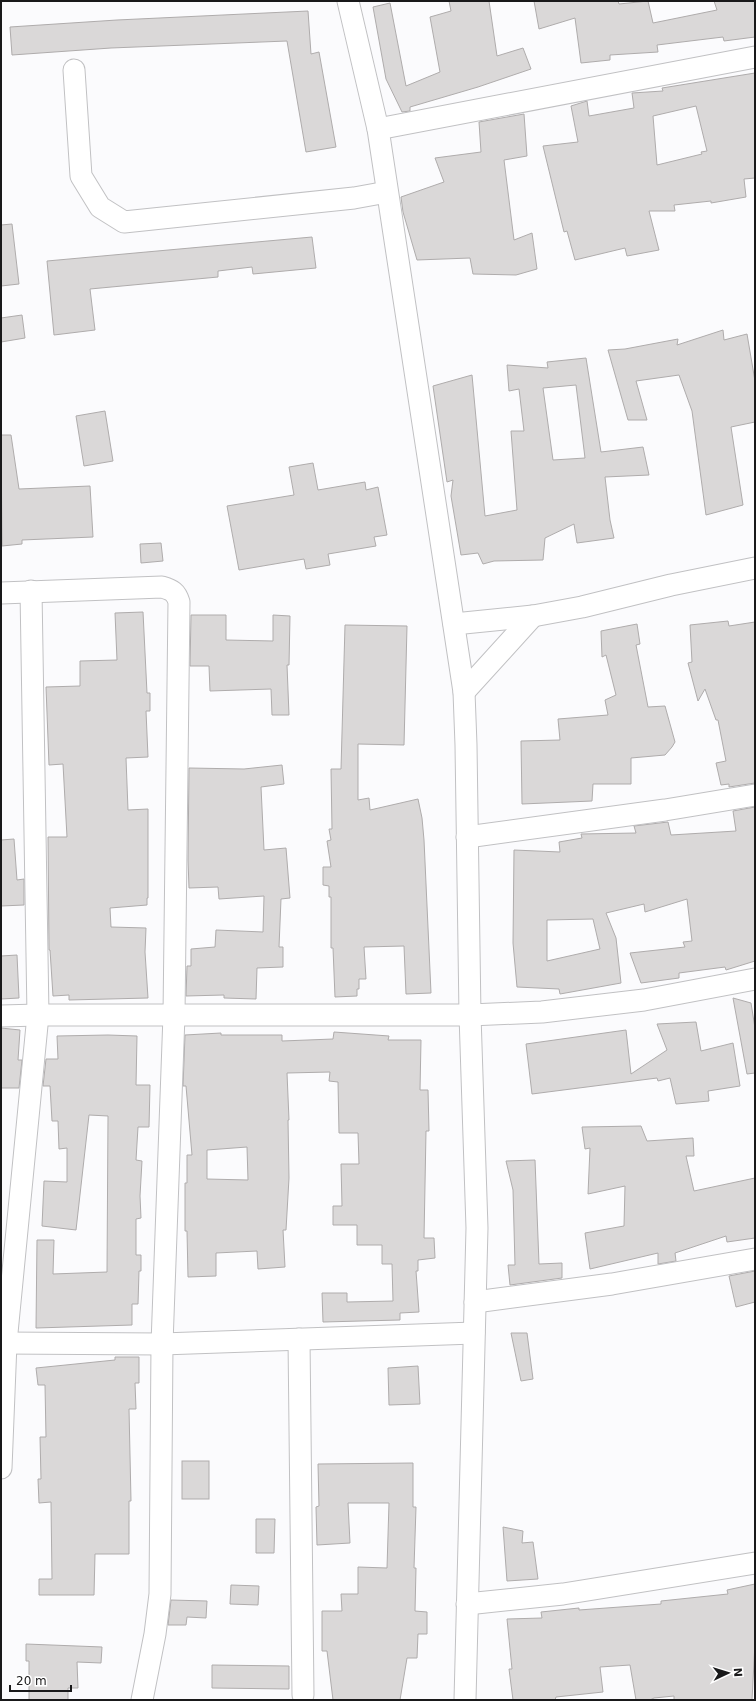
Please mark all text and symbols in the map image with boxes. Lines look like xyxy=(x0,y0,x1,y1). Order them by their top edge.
north arrow xyxy=(708,1653,748,1693)
scale bar xyxy=(10,1667,71,1693)
text: N xyxy=(731,1667,744,1677)
text: 20 m xyxy=(16,1674,47,1688)

